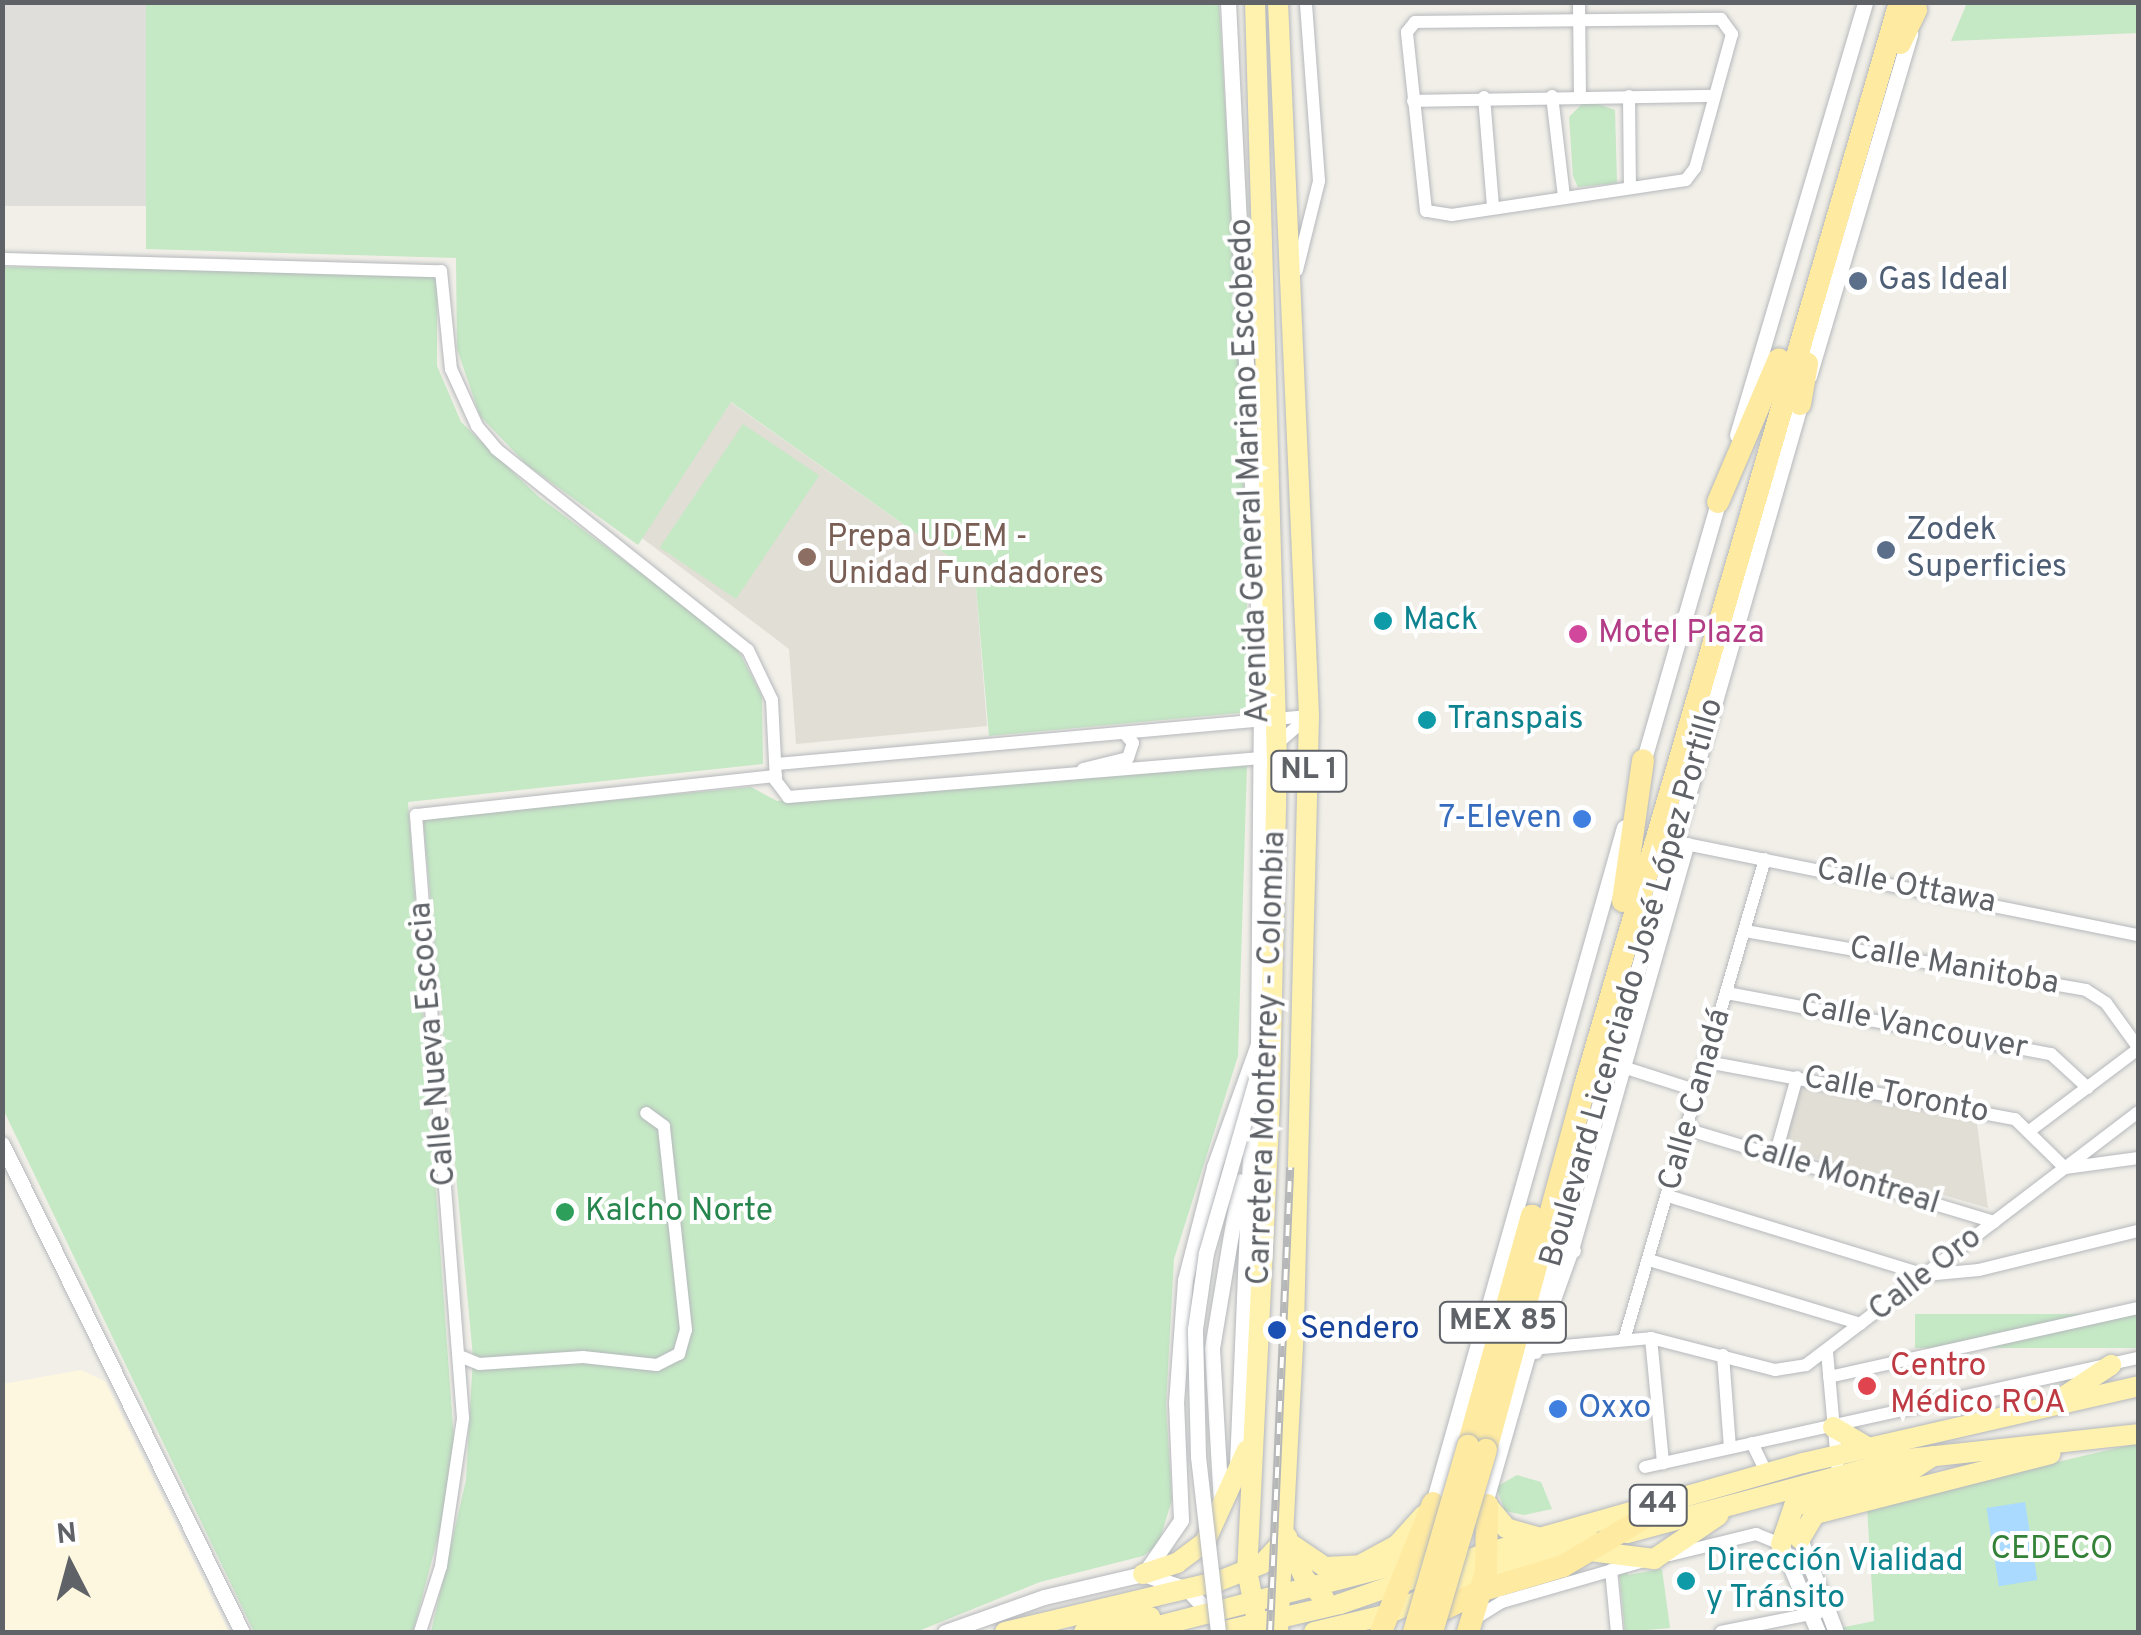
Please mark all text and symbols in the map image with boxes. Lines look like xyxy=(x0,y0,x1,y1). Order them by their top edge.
street label: Avenida General Mariano Escobedo xyxy=(1223,218,1279,724)
place label: Gas Ideal xyxy=(1878,262,2009,300)
marker: Gas Ideal xyxy=(1847,270,1869,292)
place label: Zodek Superficies xyxy=(1906,513,2067,588)
place label: Prepa UDEM - Unidad Fundadores xyxy=(827,520,1104,595)
marker: Zodek Superficies xyxy=(1875,539,1897,561)
marker: Prepa UDEM - Unidad Fundadores xyxy=(796,546,818,568)
place label: Mack xyxy=(1403,602,1478,640)
marker: Mack xyxy=(1372,610,1394,632)
place label: Motel Plaza xyxy=(1598,615,1765,653)
marker: Motel Plaza xyxy=(1567,623,1589,645)
street label: Boulevard Licenciado José López Portillo xyxy=(1533,694,1733,1272)
place label: Transpais xyxy=(1447,701,1583,739)
marker: Transpais xyxy=(1416,709,1438,731)
road number: NL 1 xyxy=(1269,746,1349,796)
place label: 7-Eleven xyxy=(1439,800,1562,838)
marker: 7-Eleven xyxy=(1571,808,1593,830)
street label: Carretera Monterrey - Colombia xyxy=(1241,830,1295,1286)
street label: Calle Ottawa xyxy=(1813,851,1999,923)
street label: Calle Nueva Escocia xyxy=(402,900,466,1188)
street label: Calle Manitoba xyxy=(1846,930,2062,1004)
street label: Calle Vancouver xyxy=(1796,987,2032,1069)
street label: Calle Canadá xyxy=(1652,1005,1740,1195)
street label: Calle Toronto xyxy=(1800,1059,1992,1133)
street label: Calle Montreal xyxy=(1736,1128,1944,1224)
place label: Kalcho Norte xyxy=(585,1193,773,1231)
marker: Kalcho Norte xyxy=(554,1201,576,1223)
street label: Calle Oro xyxy=(1862,1219,1990,1331)
road number: MEX 85 xyxy=(1438,1297,1568,1347)
place label: Sendero xyxy=(1300,1311,1420,1349)
marker: Sendero xyxy=(1264,1317,1290,1343)
place label: Centro Médico ROA xyxy=(1890,1349,2066,1424)
marker: Centro Médico ROA xyxy=(1854,1373,1880,1399)
place label: Oxxo xyxy=(1578,1390,1651,1428)
marker: Oxxo xyxy=(1547,1398,1569,1420)
road number: 44 xyxy=(1628,1480,1688,1530)
north arrow xyxy=(20,1515,120,1615)
text: N xyxy=(55,1516,79,1554)
park label: CEDECO xyxy=(1991,1531,2113,1569)
place label: Dirección Vialidad y Tránsito xyxy=(1706,1544,1965,1619)
marker: Dirección Vialidad y Tránsito xyxy=(1675,1570,1697,1592)

